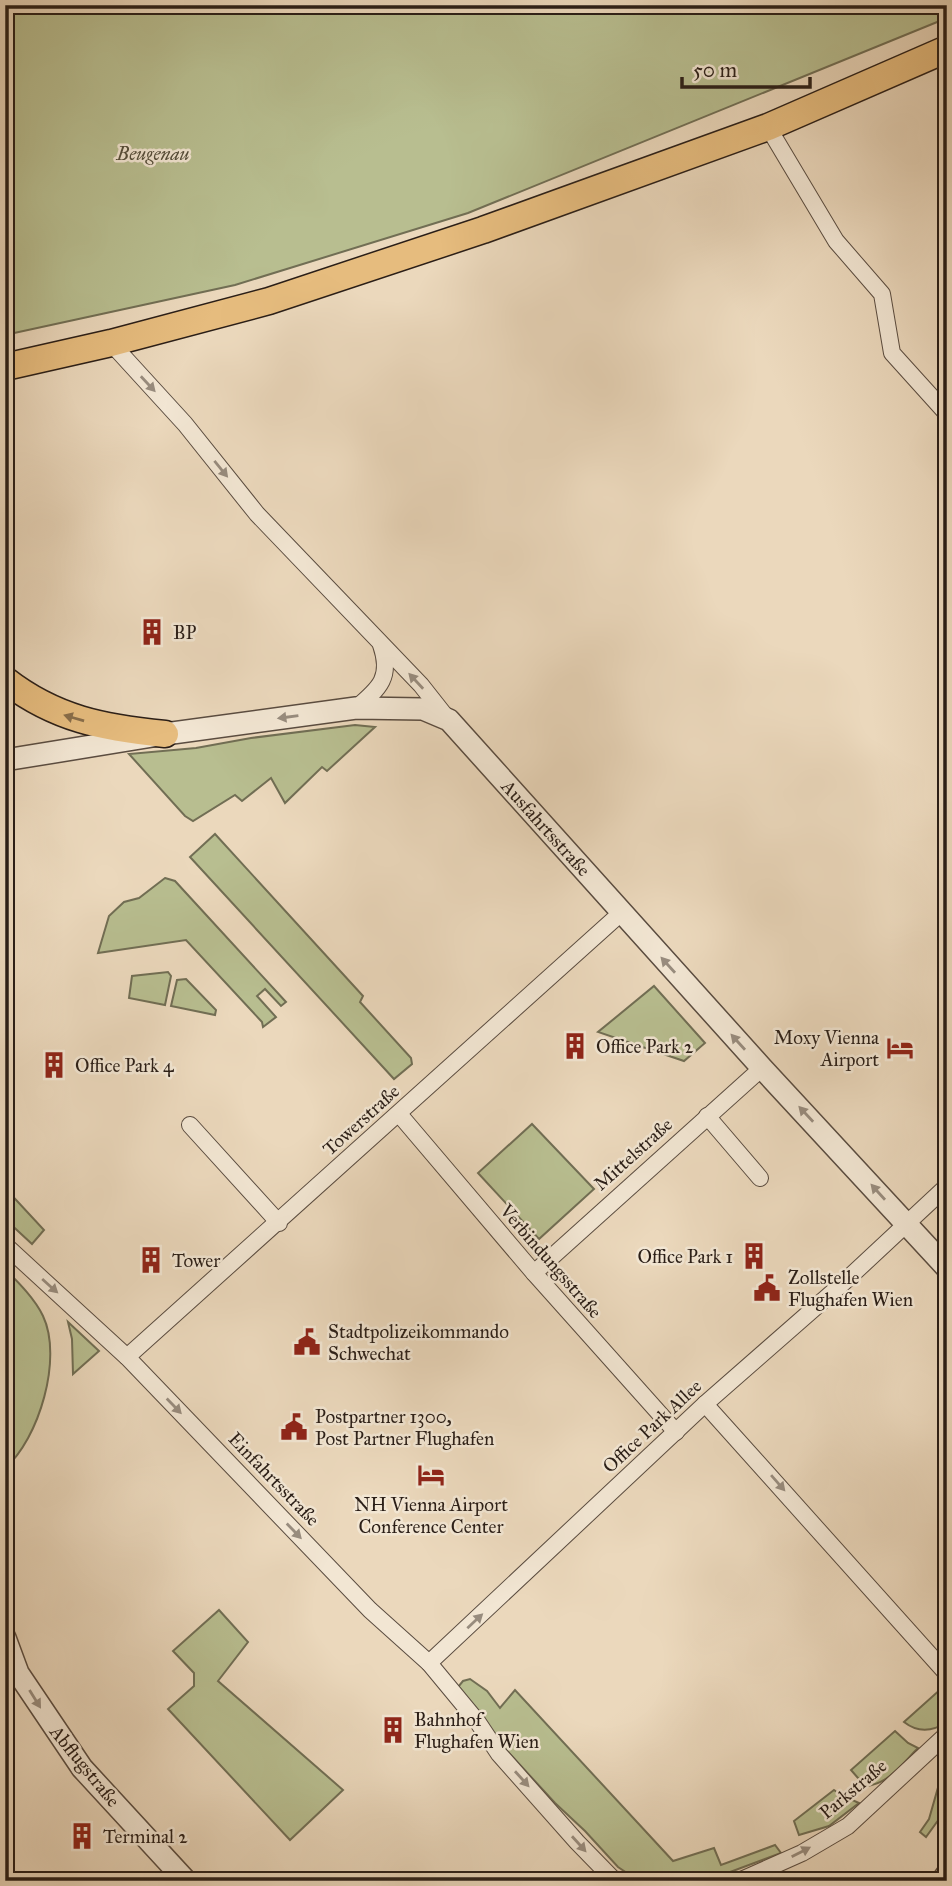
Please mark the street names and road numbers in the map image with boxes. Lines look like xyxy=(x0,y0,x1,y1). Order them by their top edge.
street label: Ausfahrtsstraße xyxy=(496,774,595,881)
street label: Towerstraße xyxy=(318,1080,404,1160)
street label: Mittelstraße xyxy=(589,1113,677,1195)
street label: Verbindungsstraße xyxy=(494,1198,607,1324)
street label: Office Park Allee xyxy=(598,1374,706,1478)
street label: Einfahrtsstraße xyxy=(224,1427,325,1531)
street label: Abflugstraße xyxy=(44,1720,125,1812)
street label: Parkstraße xyxy=(815,1754,891,1824)

